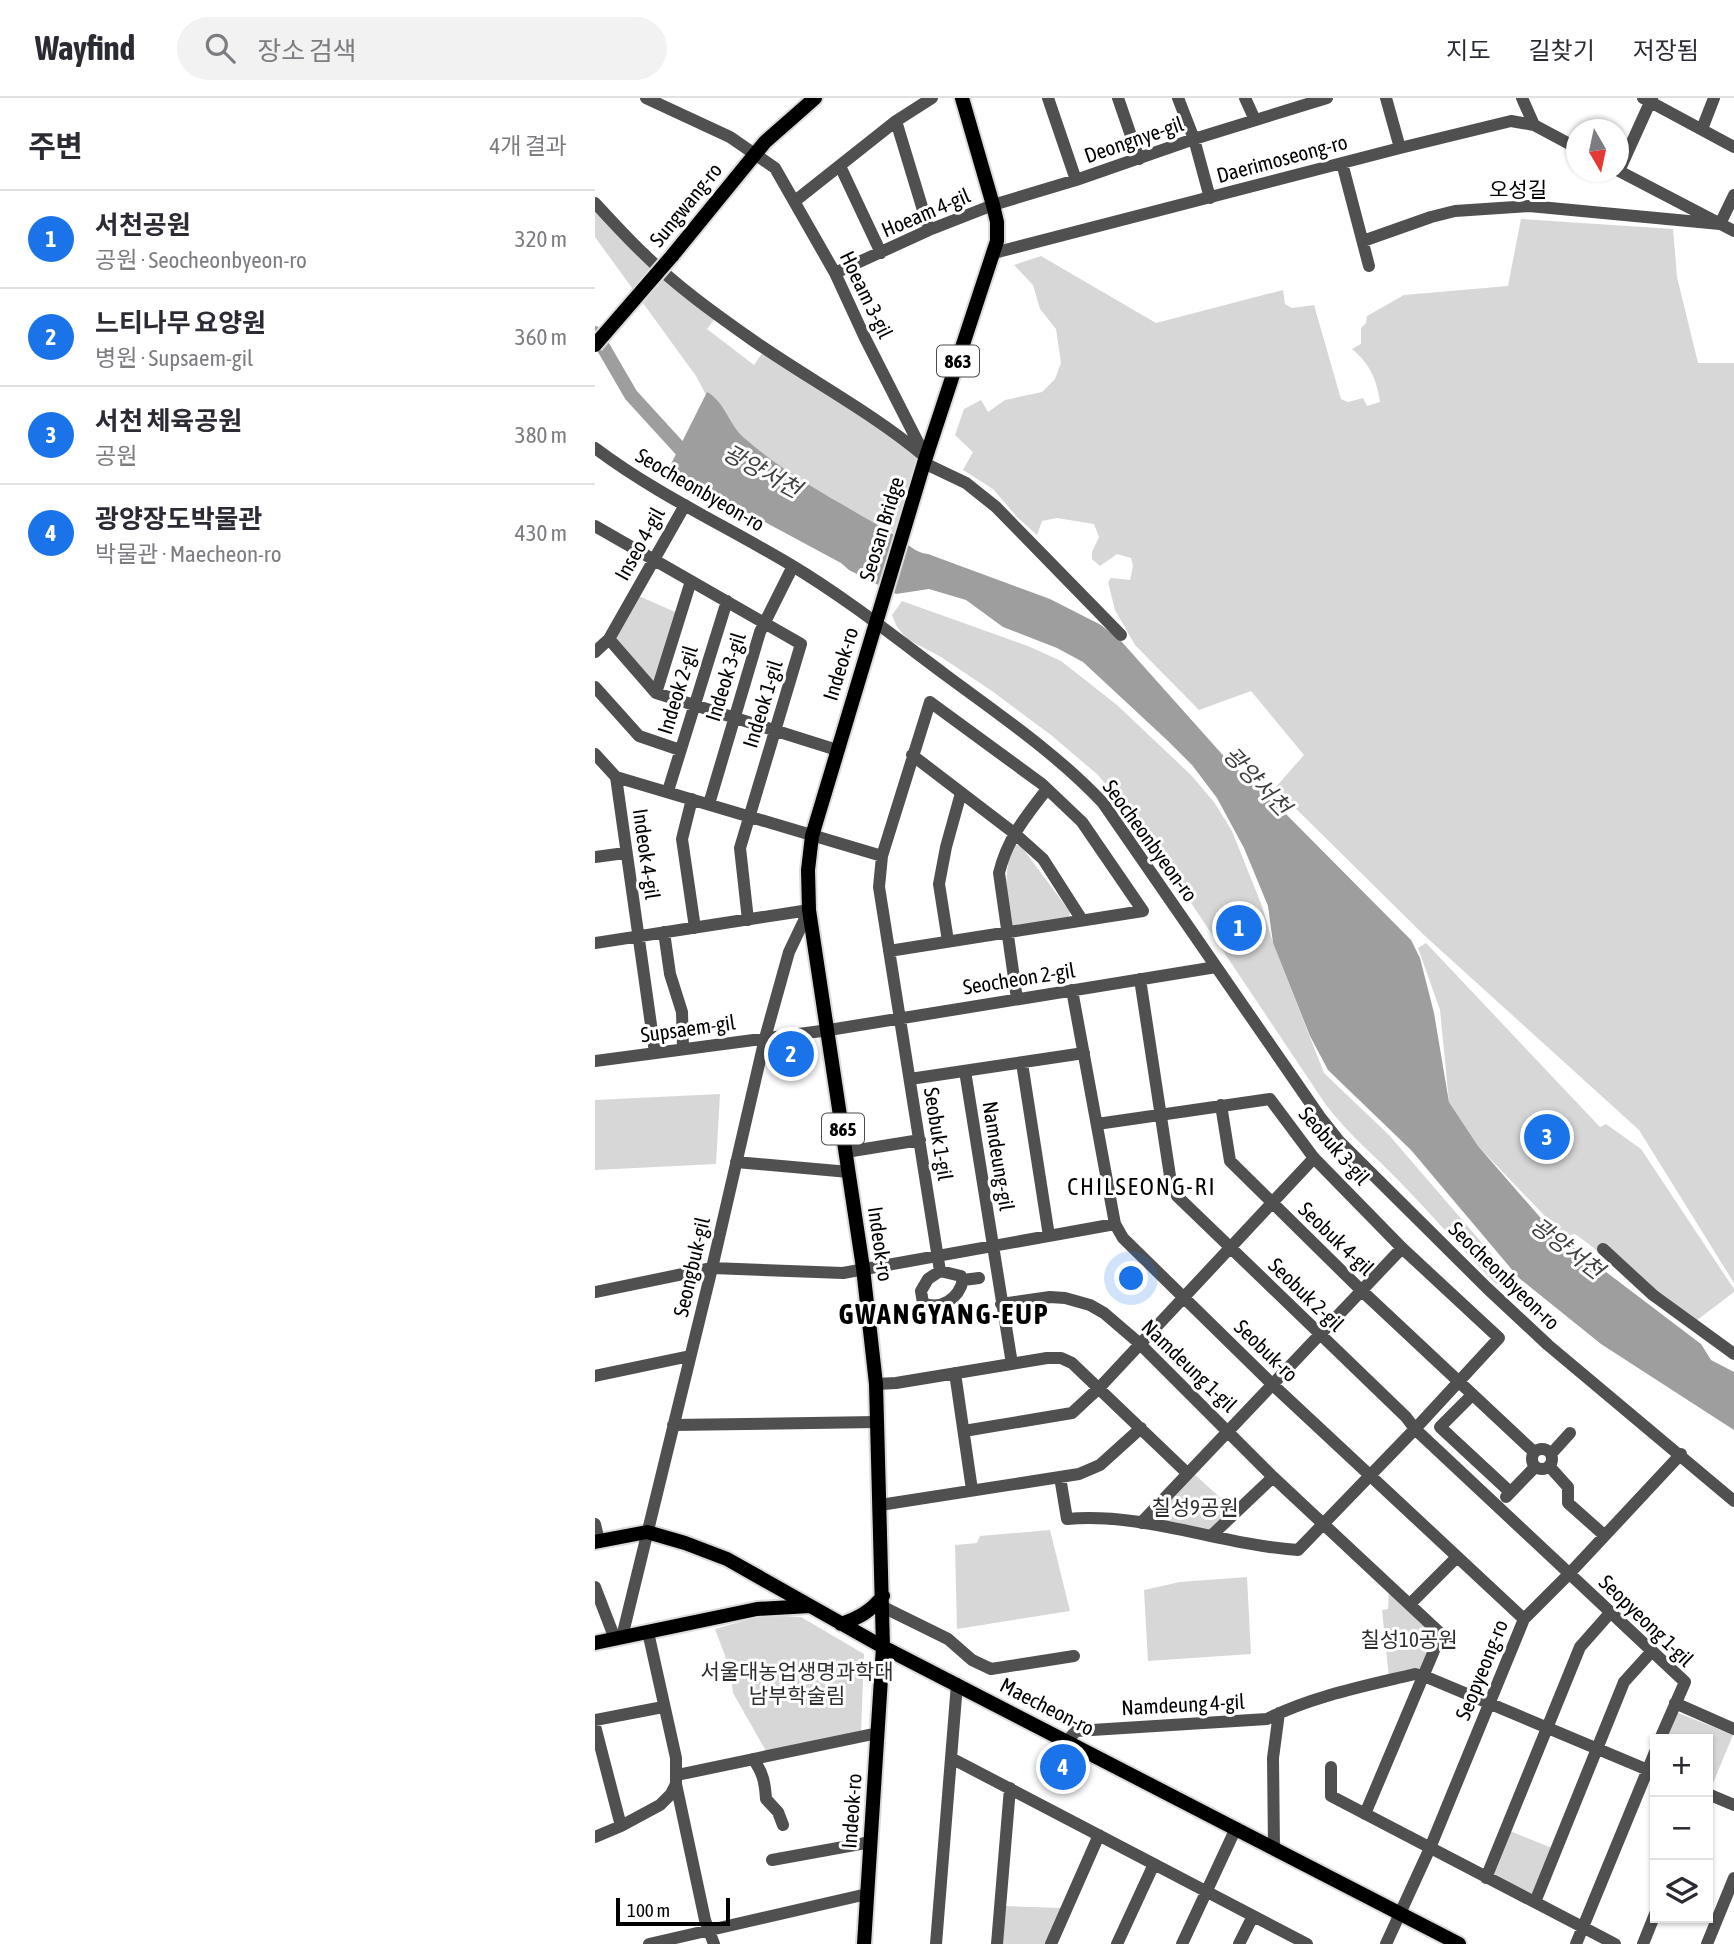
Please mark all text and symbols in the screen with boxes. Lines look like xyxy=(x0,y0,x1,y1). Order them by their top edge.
search box xyxy=(177,17,667,80)
text: Wayfind xyxy=(35,29,135,67)
icon: search xyxy=(201,29,239,67)
text: 장소 검색 xyxy=(257,36,356,66)
text: 지도 xyxy=(1446,37,1491,64)
text: 길찾기 xyxy=(1529,37,1595,64)
text: 저장됨 xyxy=(1633,37,1699,64)
street label: Deongnye-gil xyxy=(1081,111,1187,167)
north arrow xyxy=(1566,119,1629,182)
text: 주변 xyxy=(28,129,83,163)
street label: Daerimoseong-ro xyxy=(1214,129,1350,187)
text: 4개 결과 xyxy=(490,133,567,159)
street label: Sungwang-ro xyxy=(644,158,726,251)
street label: 오성길 xyxy=(1489,177,1547,201)
street label: Hoeam 4-gil xyxy=(878,183,974,241)
text: 서천공원 xyxy=(95,210,191,240)
text: 1 xyxy=(46,226,56,252)
text: 320 m xyxy=(515,226,567,252)
text: 공원 · Seocheonbyeon-ro xyxy=(95,247,307,273)
street label: Hoeam 3-gil xyxy=(836,247,898,342)
text: 느티나무 요양원 xyxy=(95,308,266,338)
text: 2 xyxy=(46,324,56,350)
text: 360 m xyxy=(515,324,567,350)
text: 병원 · Supsaem-gil xyxy=(95,345,253,371)
road number: 863 xyxy=(937,345,979,376)
text: 서천 체육공원 xyxy=(95,406,242,436)
text: 3 xyxy=(46,422,56,448)
text: 380 m xyxy=(515,422,567,448)
water label: 광양서천 xyxy=(719,439,808,504)
text: 공원 xyxy=(95,443,137,469)
street label: Seocheonbyeon-ro xyxy=(632,443,769,536)
street label: Seosan Bridge xyxy=(854,474,908,584)
street label: Inseo 4-gil xyxy=(609,502,669,584)
text: 광양장도박물관 xyxy=(95,504,262,534)
text: 4 xyxy=(46,520,56,546)
text: 430 m xyxy=(515,520,567,546)
text: 박물관 · Maecheon-ro xyxy=(95,541,281,567)
street label: Indeok-ro xyxy=(818,624,863,703)
street label: Indeok 3-gil xyxy=(700,629,750,724)
street label: Indeok 2-gil xyxy=(652,642,702,737)
street label: Indeok 1-gil xyxy=(737,657,787,750)
water label: 광양서천 xyxy=(1218,742,1298,823)
street label: Seocheonbyeon-ro xyxy=(1099,775,1203,906)
street label: Indeok 4-gil xyxy=(629,807,665,901)
pin: 1 xyxy=(1216,902,1262,954)
street label: Seocheon 2-gil xyxy=(961,957,1077,999)
street label: Supsaem-gil xyxy=(639,1009,737,1047)
pin: 2 xyxy=(768,1028,814,1080)
street label: Seobuk 1-gil xyxy=(920,1086,958,1182)
street label: Namdeung-gil xyxy=(978,1099,1020,1213)
street label: Seobuk 3-gil xyxy=(1295,1102,1375,1189)
pin: 3 xyxy=(1524,1111,1570,1163)
road number: 865 xyxy=(822,1113,864,1144)
district label: CHILSEONG-RI xyxy=(1067,1173,1217,1200)
street label: Seobuk 4-gil xyxy=(1294,1197,1379,1280)
street label: Indeok-ro xyxy=(864,1205,898,1283)
water label: 광양서천 xyxy=(1525,1212,1611,1286)
street label: Seongbuk-gil xyxy=(668,1214,714,1319)
street label: Seocheonbyeon-ro xyxy=(1444,1216,1565,1334)
street label: Seobuk 2-gil xyxy=(1264,1253,1349,1336)
your location xyxy=(1114,1261,1148,1295)
district label: GWANGYANG-EUP xyxy=(839,1298,1049,1330)
street label: Namdeung 1-gil xyxy=(1137,1314,1242,1417)
street label: Seobuk-ro xyxy=(1230,1314,1303,1386)
park label: 칠성9공원 xyxy=(1151,1495,1239,1519)
street label: Seopyeong 1-gil xyxy=(1595,1570,1699,1671)
street label: Seopyeong-ro xyxy=(1450,1616,1512,1723)
park label: 칠성10공원 xyxy=(1360,1627,1458,1651)
park label: 서울대농업생명과학대 남부학술림 xyxy=(700,1659,894,1707)
street label: Maecheon-ro xyxy=(997,1672,1098,1740)
street label: Namdeung 4-gil xyxy=(1121,1689,1246,1719)
map controls xyxy=(1650,1734,1713,1923)
button: + xyxy=(1650,1734,1713,1797)
pin: 4 xyxy=(1040,1741,1086,1793)
street label: Indeok-ro xyxy=(836,1773,866,1849)
button: − xyxy=(1650,1797,1713,1860)
button: layers xyxy=(1650,1860,1713,1923)
scale bar xyxy=(616,1895,730,1927)
text: 100 m xyxy=(627,1899,670,1921)

